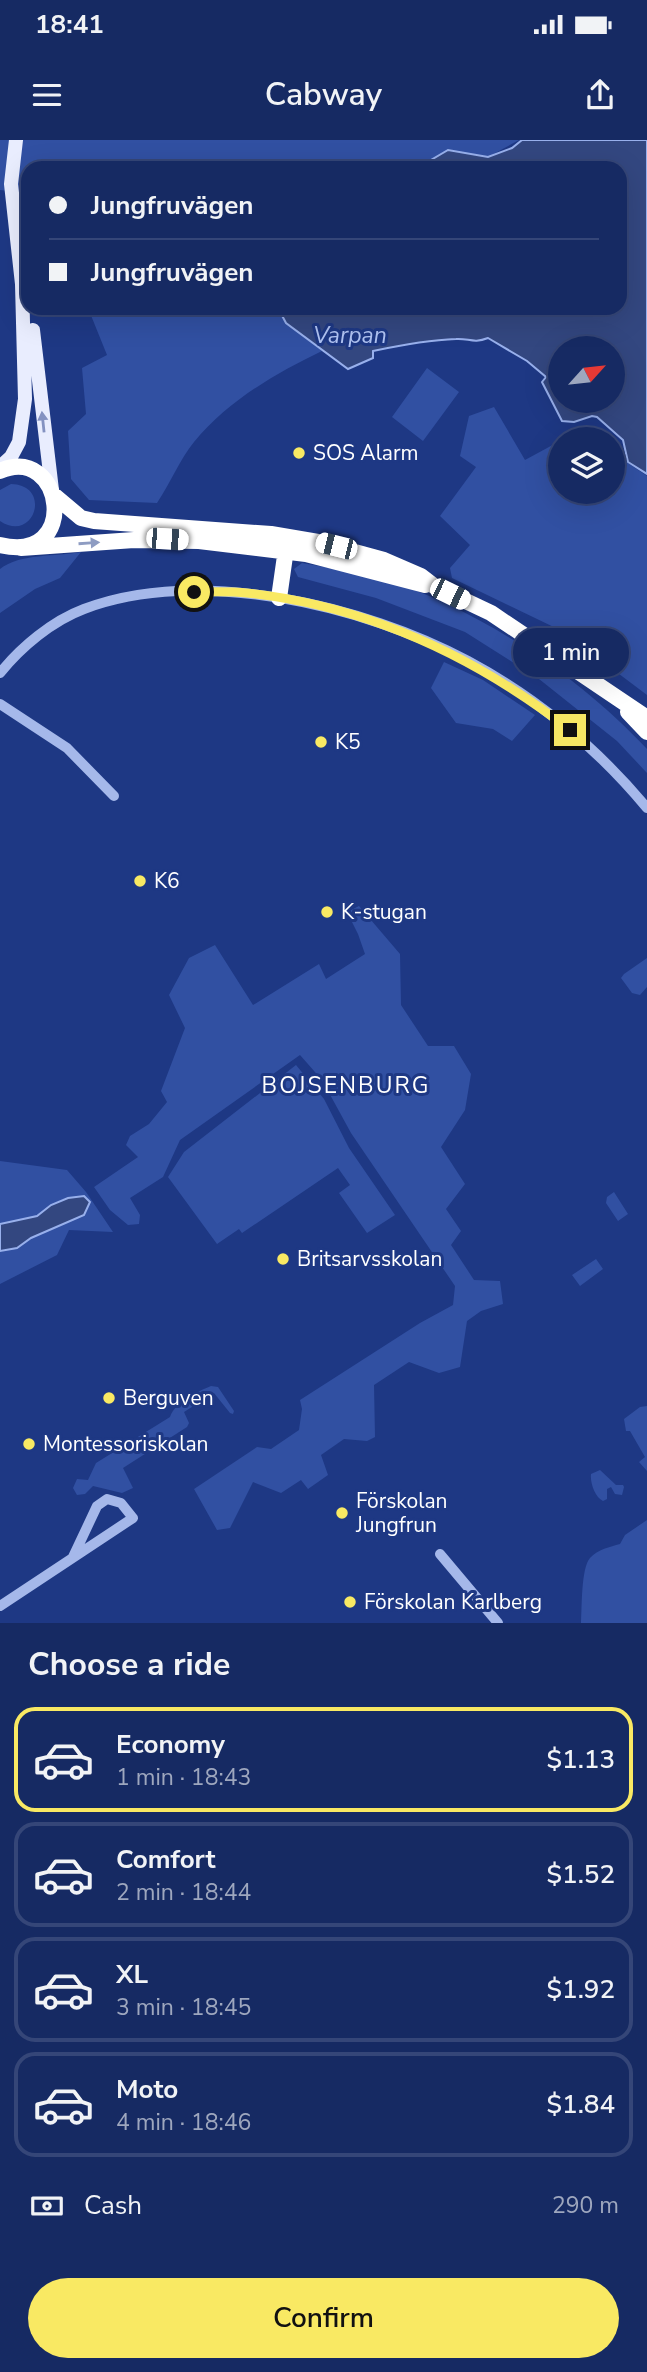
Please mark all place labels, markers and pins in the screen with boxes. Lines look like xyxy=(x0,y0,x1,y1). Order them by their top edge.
place label: SOS Alarm xyxy=(313,439,418,467)
marker: SOS Alarm xyxy=(291,445,307,461)
place label: K5 xyxy=(335,728,361,756)
marker: K5 xyxy=(313,734,329,750)
place label: K6 xyxy=(154,867,180,895)
marker: K6 xyxy=(132,873,148,889)
place label: K-stugan xyxy=(341,898,427,926)
marker: K-stugan xyxy=(319,904,335,920)
place label: Britsarvsskolan xyxy=(297,1245,442,1273)
marker: Britsarvsskolan xyxy=(275,1251,291,1267)
place label: Berguven xyxy=(123,1384,214,1412)
marker: Berguven xyxy=(101,1390,117,1406)
place label: Montessoriskolan xyxy=(43,1430,209,1458)
marker: Montessoriskolan xyxy=(21,1436,37,1452)
place label: Förskolan Jungfrun xyxy=(355,1487,447,1539)
marker: Förskolan Jungfrun xyxy=(334,1505,350,1521)
place label: Förskolan Karlberg xyxy=(364,1588,542,1616)
marker: Förskolan Karlberg xyxy=(342,1594,358,1610)

